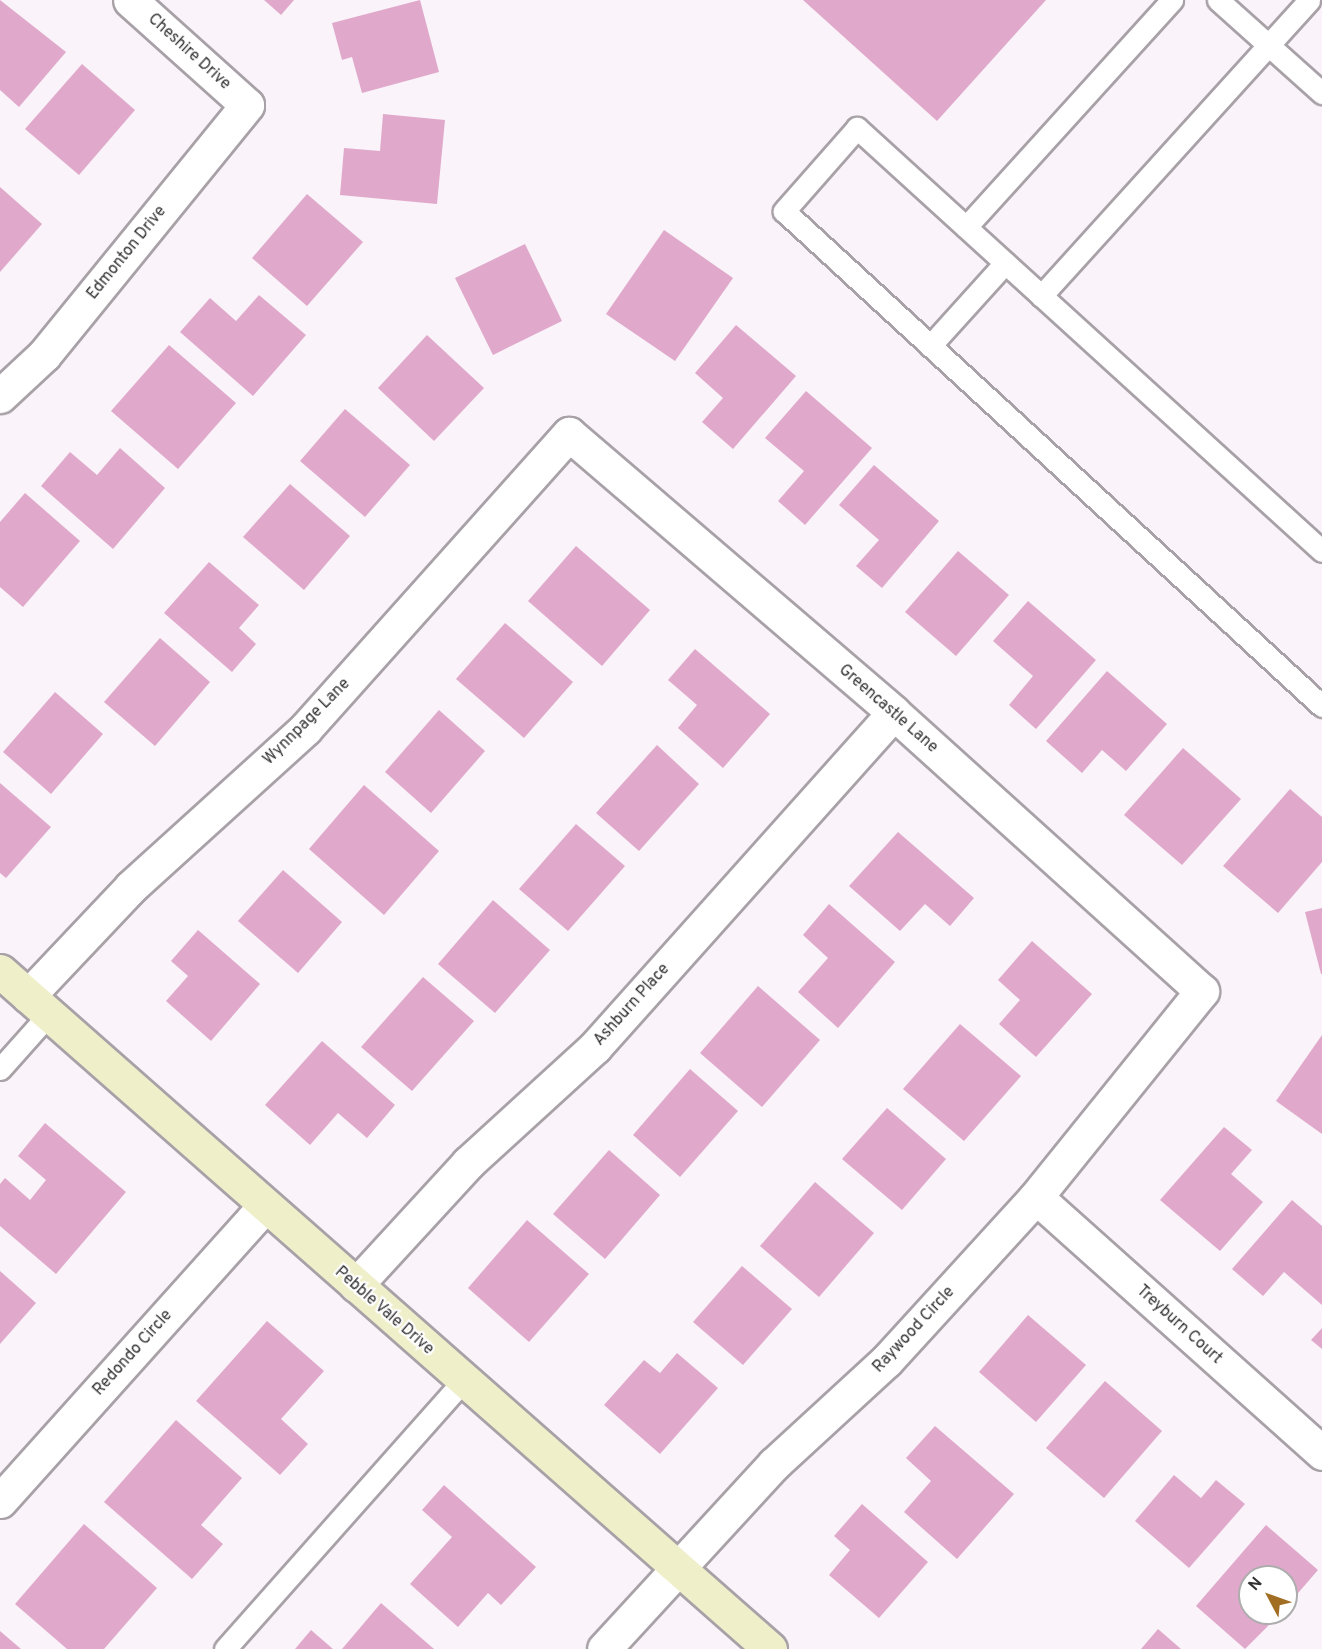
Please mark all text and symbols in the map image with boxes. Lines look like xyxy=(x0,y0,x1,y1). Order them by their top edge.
street label: Cheshire Drive xyxy=(144,10,234,94)
street label: Edmonton Drive xyxy=(83,202,171,304)
street label: Greencastle Lane xyxy=(835,661,941,757)
street label: Wynnpage Lane xyxy=(260,675,354,769)
street label: Ashburn Place xyxy=(590,960,674,1050)
street label: Pebble Vale Drive xyxy=(330,1263,438,1359)
street label: Treyburn Court xyxy=(1132,1282,1226,1368)
street label: Raywood Circle xyxy=(869,1283,959,1377)
street label: Redondo Circle xyxy=(89,1306,177,1400)
north arrow xyxy=(1238,1565,1298,1625)
text: N xyxy=(1245,1574,1267,1595)

